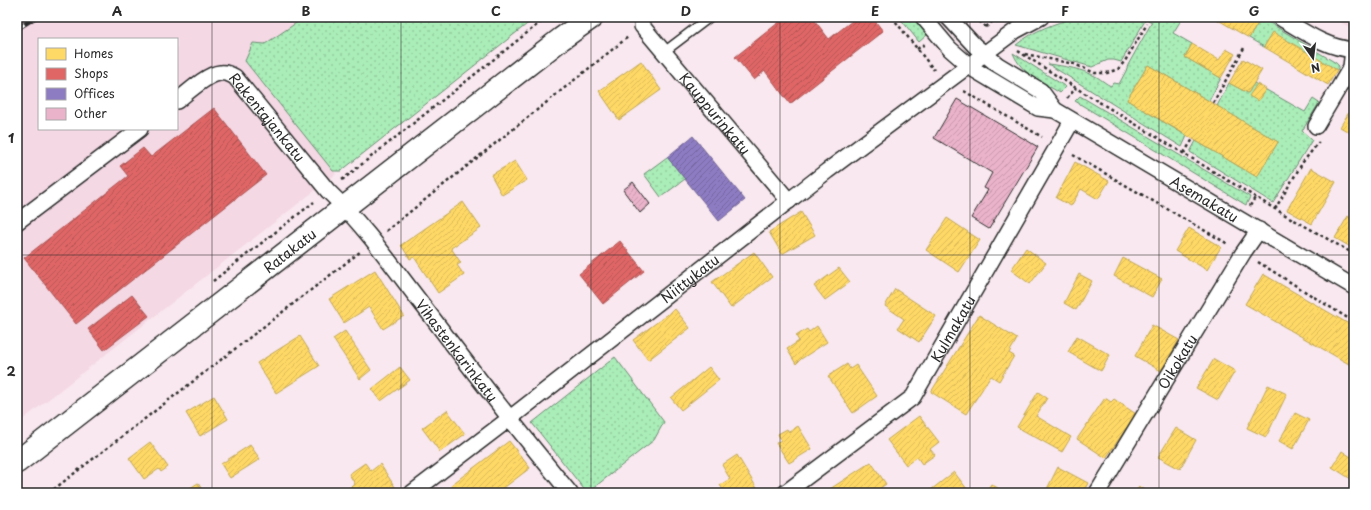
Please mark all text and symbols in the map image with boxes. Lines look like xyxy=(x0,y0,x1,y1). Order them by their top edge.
text: A xyxy=(112,1,122,20)
text: B xyxy=(302,1,311,20)
text: C xyxy=(491,1,501,20)
text: D xyxy=(681,1,691,20)
text: E xyxy=(871,1,879,20)
text: F xyxy=(1061,1,1069,20)
text: G xyxy=(1249,1,1259,20)
legend xyxy=(38,38,178,130)
north arrow xyxy=(1293,38,1333,78)
text: Homes xyxy=(74,44,113,62)
text: N xyxy=(1309,59,1322,78)
text: Shops xyxy=(74,64,109,82)
street label: Rakentajankatu xyxy=(224,67,310,166)
street label: Kauppurinkatu xyxy=(675,68,756,159)
text: Offices xyxy=(74,84,115,102)
text: Other xyxy=(74,104,107,122)
text: 1 xyxy=(8,128,14,147)
street label: Asemakatu xyxy=(1166,170,1243,227)
street label: Ratakatu xyxy=(258,223,320,278)
street label: Niittykatu xyxy=(656,249,723,308)
street label: Kulmakatu xyxy=(925,291,980,366)
street label: Vihastenkarinkatu xyxy=(411,295,503,406)
street label: Oikokatu xyxy=(1152,330,1202,393)
text: 2 xyxy=(6,361,16,380)

